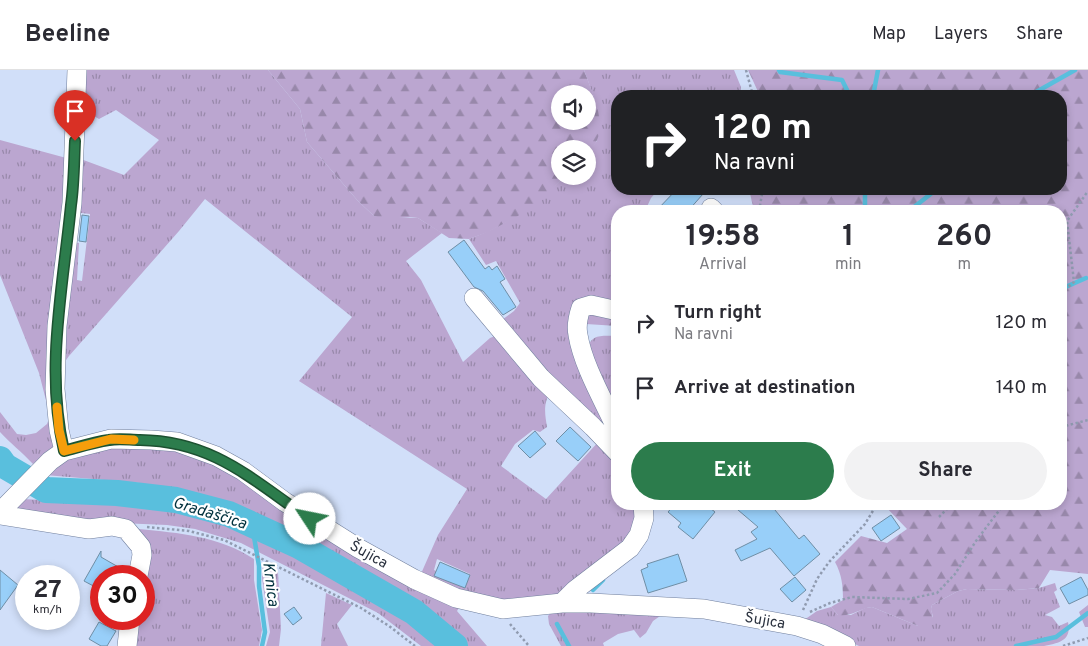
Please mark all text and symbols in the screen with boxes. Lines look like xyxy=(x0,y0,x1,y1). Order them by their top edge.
text: Beeline xyxy=(25,20,110,50)
text: Map xyxy=(872,23,906,46)
text: Layers xyxy=(934,23,988,46)
text: Share xyxy=(1016,23,1063,46)
map controls xyxy=(551,85,596,185)
button: sound xyxy=(551,85,596,130)
pin xyxy=(54,90,96,141)
icon: arrive xyxy=(61,97,89,125)
text: 120 m xyxy=(714,107,812,151)
icon: right xyxy=(631,110,696,175)
button: layers xyxy=(551,140,596,185)
text: Na ravni xyxy=(714,150,795,177)
text: 19:58 xyxy=(685,219,760,256)
text: 1 xyxy=(842,219,854,256)
text: 260 xyxy=(936,219,992,256)
text: Arrival xyxy=(699,255,747,275)
text: min xyxy=(835,255,862,275)
text: m xyxy=(957,255,971,275)
text: Turn right xyxy=(674,301,762,325)
icon: right xyxy=(631,309,659,337)
text: 120 m xyxy=(996,311,1047,335)
text: Na ravni xyxy=(674,325,733,345)
icon: arrive xyxy=(631,374,659,402)
text: Arrive at destination xyxy=(674,376,855,400)
text: 140 m xyxy=(996,376,1047,400)
button: Exit xyxy=(631,442,834,500)
button: Share xyxy=(844,442,1047,500)
position arrow xyxy=(283,492,335,544)
water label: Gradaščica xyxy=(170,493,249,535)
street label: Šujica xyxy=(346,535,392,574)
water label: Krnica xyxy=(257,561,283,608)
speed limit sign: 30 xyxy=(90,565,155,630)
text: 27 xyxy=(33,575,62,607)
text: km/h xyxy=(33,602,62,618)
street label: Šujica xyxy=(743,607,787,634)

